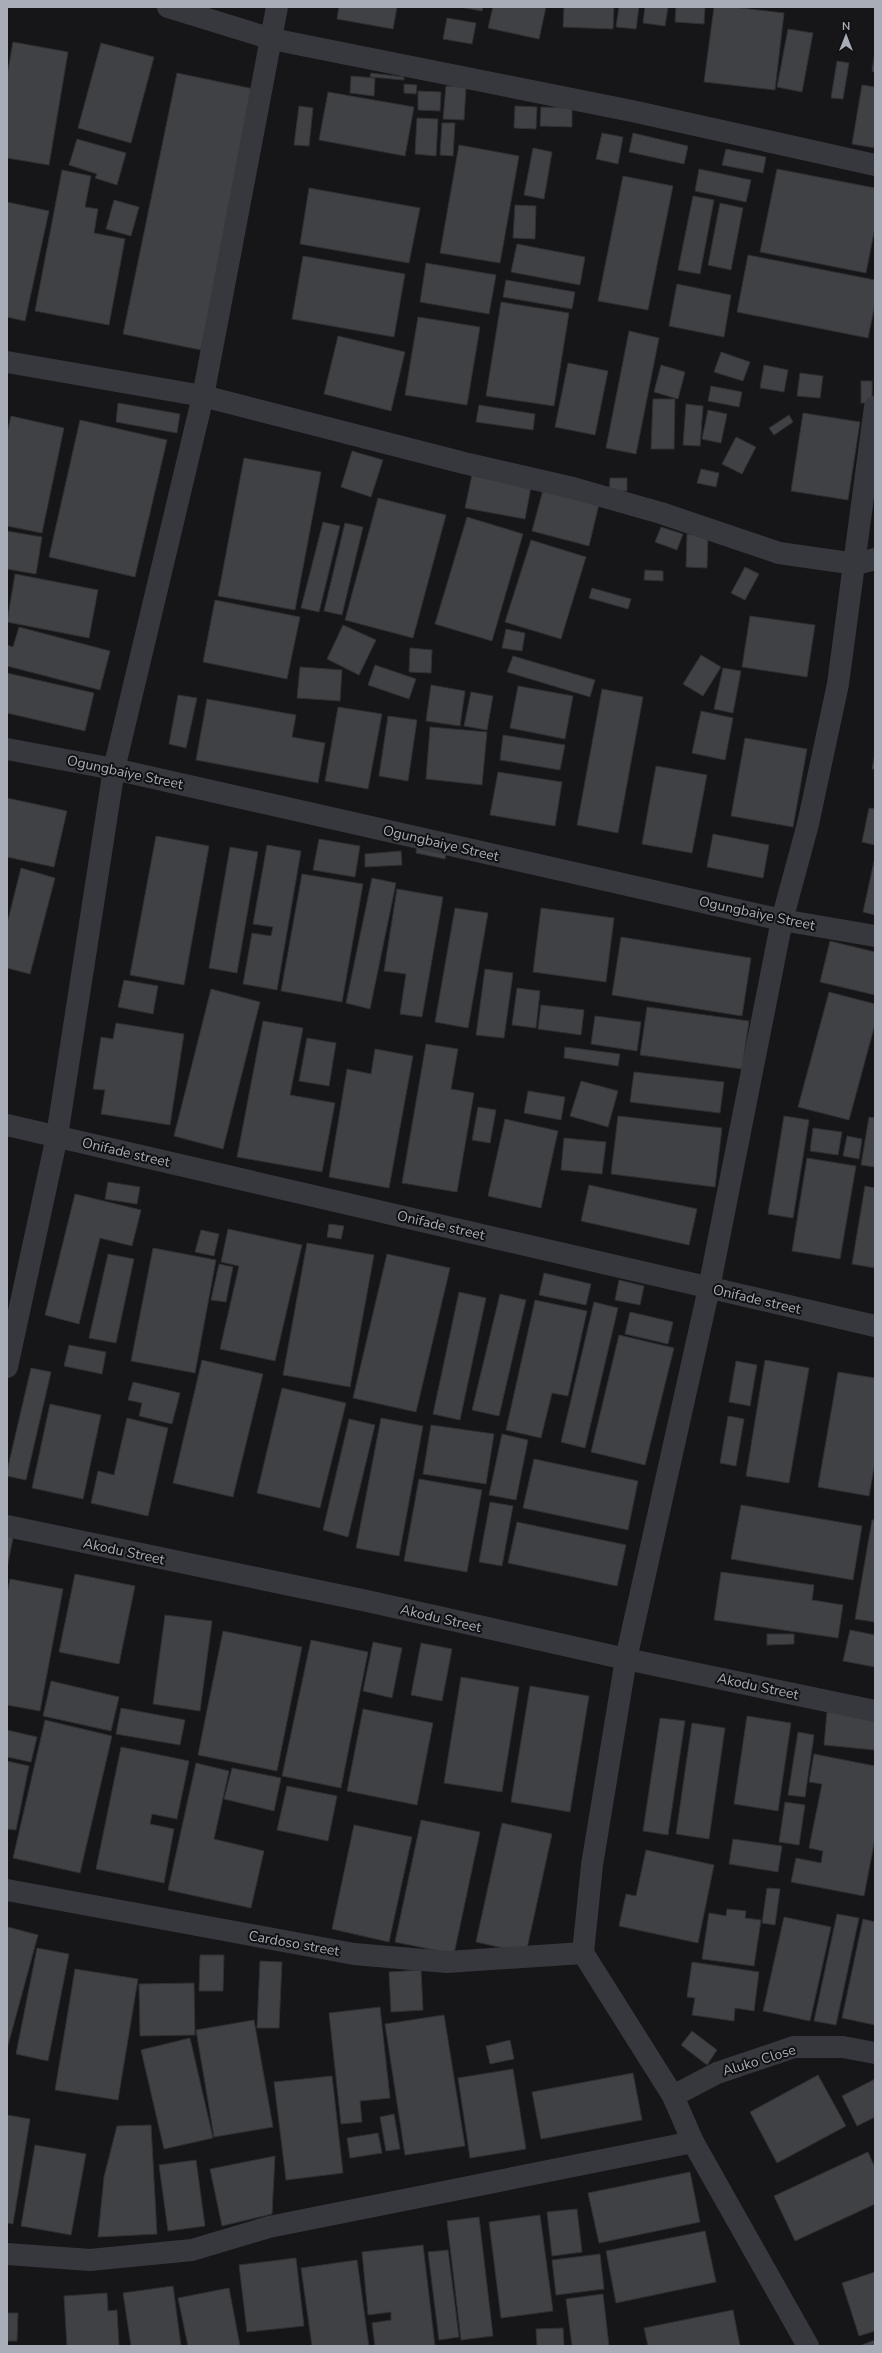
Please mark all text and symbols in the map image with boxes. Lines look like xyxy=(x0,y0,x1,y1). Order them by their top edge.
north arrow xyxy=(826,16,866,56)
text: N xyxy=(842,19,850,34)
street label: Ogungbaiye Street xyxy=(65,751,185,794)
street label: Ogungbaiye Street xyxy=(381,821,501,866)
street label: Ogungbaiye Street xyxy=(697,892,817,935)
street label: Onifade street xyxy=(80,1133,172,1172)
street label: Onifade street xyxy=(395,1206,487,1245)
street label: Onifade street xyxy=(711,1280,803,1319)
street label: Akodu Street xyxy=(82,1534,166,1569)
street label: Akodu Street xyxy=(398,1600,483,1637)
street label: Akodu Street xyxy=(716,1669,800,1704)
street label: Cardoso street xyxy=(247,1926,341,1961)
street label: Aluko Close xyxy=(720,2040,798,2081)

